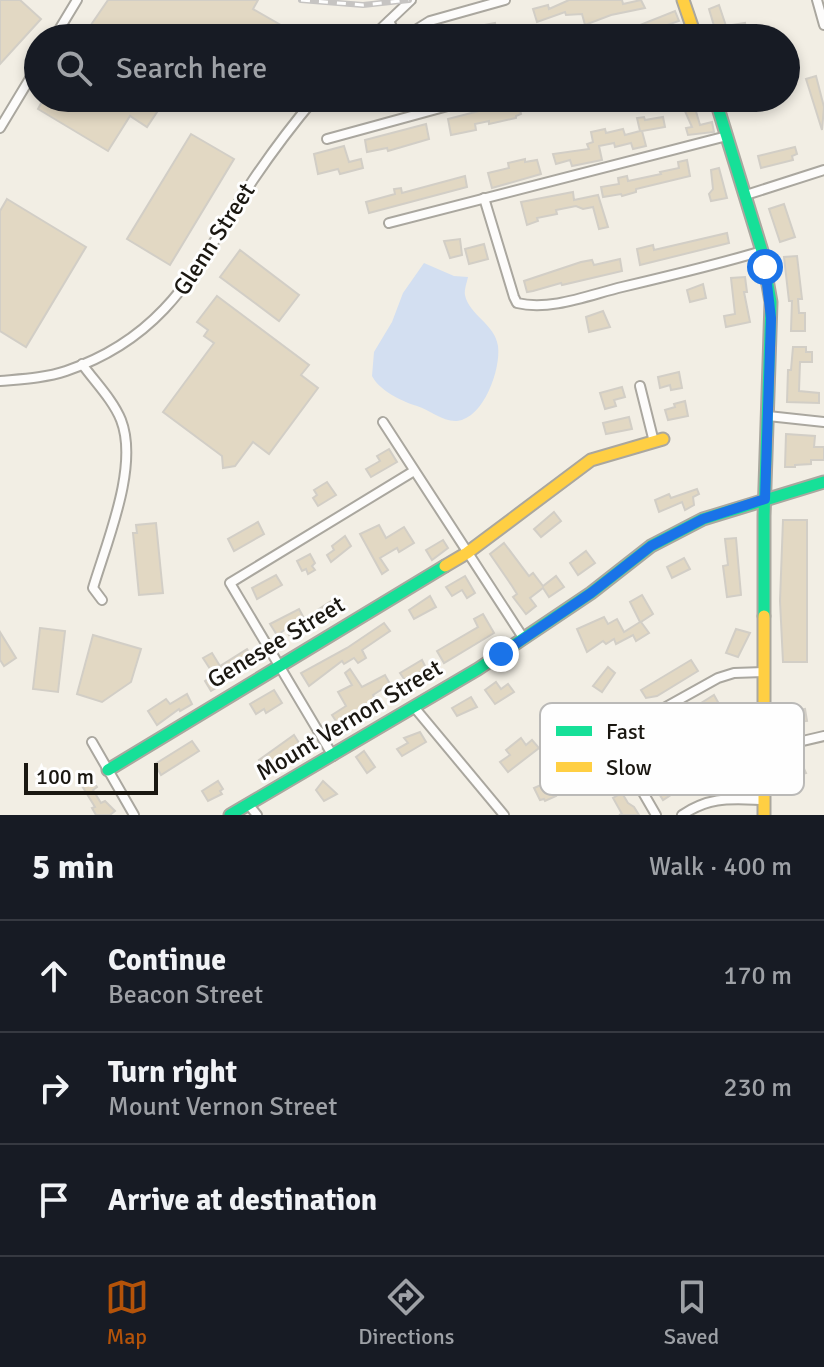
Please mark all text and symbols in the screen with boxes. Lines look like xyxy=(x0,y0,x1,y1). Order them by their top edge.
search box xyxy=(24,24,800,112)
icon: search xyxy=(52,46,96,90)
text: Search here xyxy=(116,50,267,87)
street label: Glenn Street xyxy=(166,177,262,301)
route start xyxy=(747,249,783,285)
street label: Genesee Street xyxy=(202,589,350,695)
route end xyxy=(483,636,519,672)
street label: Mount Vernon Street xyxy=(251,653,447,787)
legend xyxy=(540,703,804,795)
text: Fast xyxy=(606,718,646,745)
text: Slow xyxy=(606,754,652,781)
scale bar xyxy=(24,759,158,795)
text: 100 m xyxy=(36,763,94,790)
text: 5 min xyxy=(32,846,114,888)
text: Walk · 400 m xyxy=(649,851,792,883)
text: Continue xyxy=(108,942,226,979)
icon: ahead xyxy=(32,954,76,998)
text: 170 m xyxy=(723,960,792,992)
text: Beacon Street xyxy=(108,979,263,1011)
text: Turn right xyxy=(108,1054,237,1091)
icon: right xyxy=(32,1066,76,1110)
text: 230 m xyxy=(723,1072,792,1104)
text: Mount Vernon Street xyxy=(108,1091,337,1123)
icon: arrive xyxy=(32,1178,76,1222)
text: Arrive at destination xyxy=(108,1182,377,1219)
tab: Map xyxy=(105,1275,149,1350)
tab: Directions xyxy=(358,1275,454,1350)
tab: Saved xyxy=(664,1275,719,1350)

